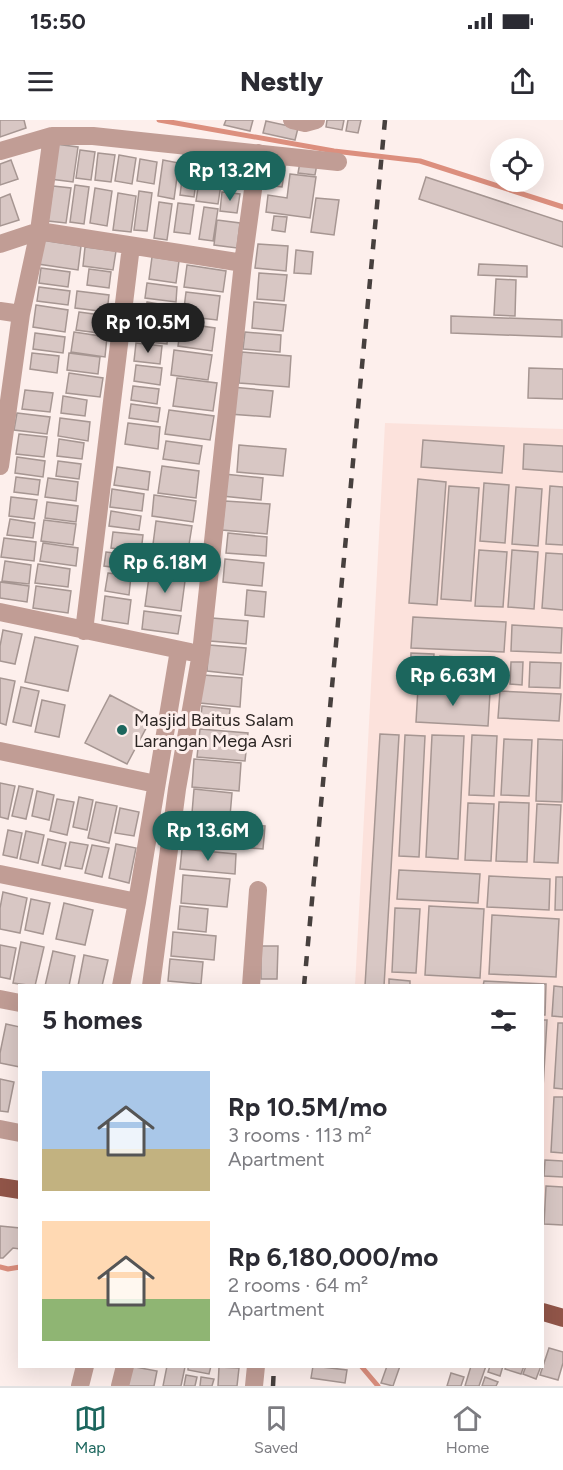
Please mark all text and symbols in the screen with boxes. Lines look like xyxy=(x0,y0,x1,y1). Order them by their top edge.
text: 15:50 xyxy=(30,8,86,35)
icon: menu xyxy=(24,65,57,98)
text: Nestly xyxy=(240,65,323,98)
icon: share xyxy=(506,65,539,98)
map controls xyxy=(490,138,544,192)
button: locate xyxy=(490,138,544,192)
pin: Rp 13.2M xyxy=(168,151,292,202)
text: Rp 13.2M xyxy=(189,158,271,182)
pin: Rp 10.5M xyxy=(86,303,210,354)
text: Rp 10.5M xyxy=(106,310,190,334)
pin: Rp 6.18M xyxy=(103,543,227,594)
text: Rp 6.18M xyxy=(123,550,207,574)
pin: Rp 6.63M xyxy=(391,656,515,707)
text: Rp 6.63M xyxy=(410,663,496,687)
place label: Masjid Baitus Salam Larangan Mega Asri xyxy=(134,709,294,752)
marker: Masjid Baitus Salam Larangan Mega Asri xyxy=(115,723,129,737)
pin: Rp 13.6M xyxy=(146,811,270,862)
text: Rp 13.6M xyxy=(167,818,249,842)
text: 5 homes xyxy=(42,1004,142,1036)
icon: filters xyxy=(487,1004,520,1037)
text: Rp 10.5M/mo xyxy=(228,1091,387,1123)
icon: home xyxy=(90,1095,162,1167)
text: 3 rooms · 113 m² xyxy=(228,1123,372,1147)
text: Apartment xyxy=(228,1147,325,1171)
text: Rp 6,180,000/mo xyxy=(228,1241,438,1273)
icon: home xyxy=(90,1245,162,1317)
text: 2 rooms · 64 m² xyxy=(228,1273,368,1297)
text: Apartment xyxy=(228,1297,325,1321)
tab: Map xyxy=(74,1402,107,1457)
tab: Saved xyxy=(254,1402,298,1457)
tab: Home xyxy=(446,1402,489,1457)

